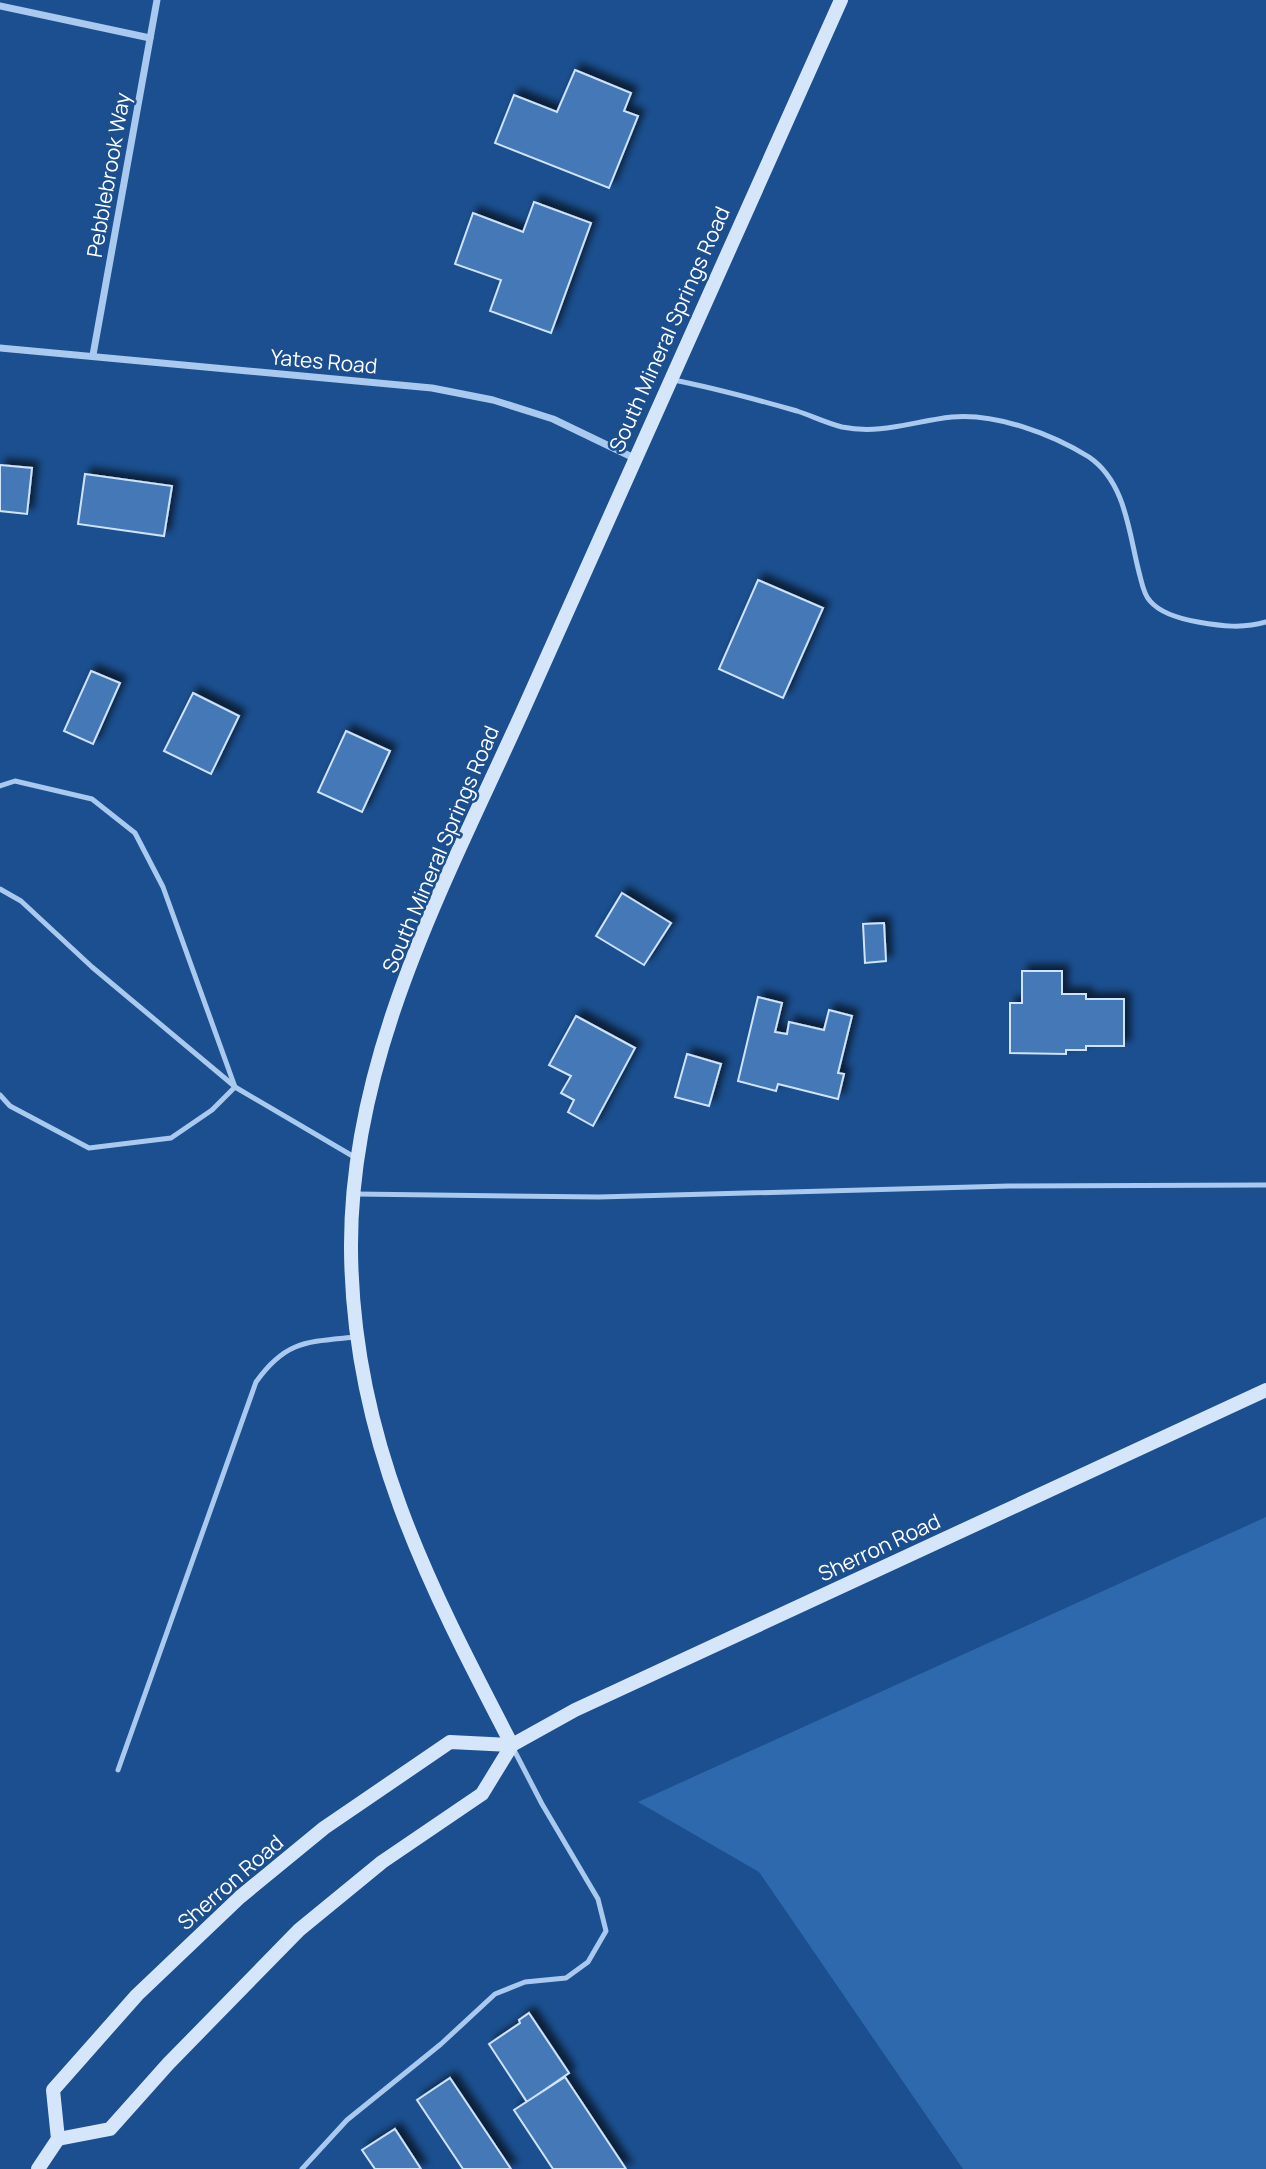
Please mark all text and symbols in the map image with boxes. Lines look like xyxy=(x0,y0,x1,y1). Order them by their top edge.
street label: Pebblebrook Way xyxy=(80,90,136,260)
street label: South Mineral Springs Road xyxy=(602,202,736,456)
street label: Yates Road xyxy=(270,342,378,380)
street label: South Mineral Springs Road xyxy=(375,721,505,977)
street label: Sherron Road xyxy=(813,1507,945,1587)
street label: Sherron Road xyxy=(171,1828,289,1936)

